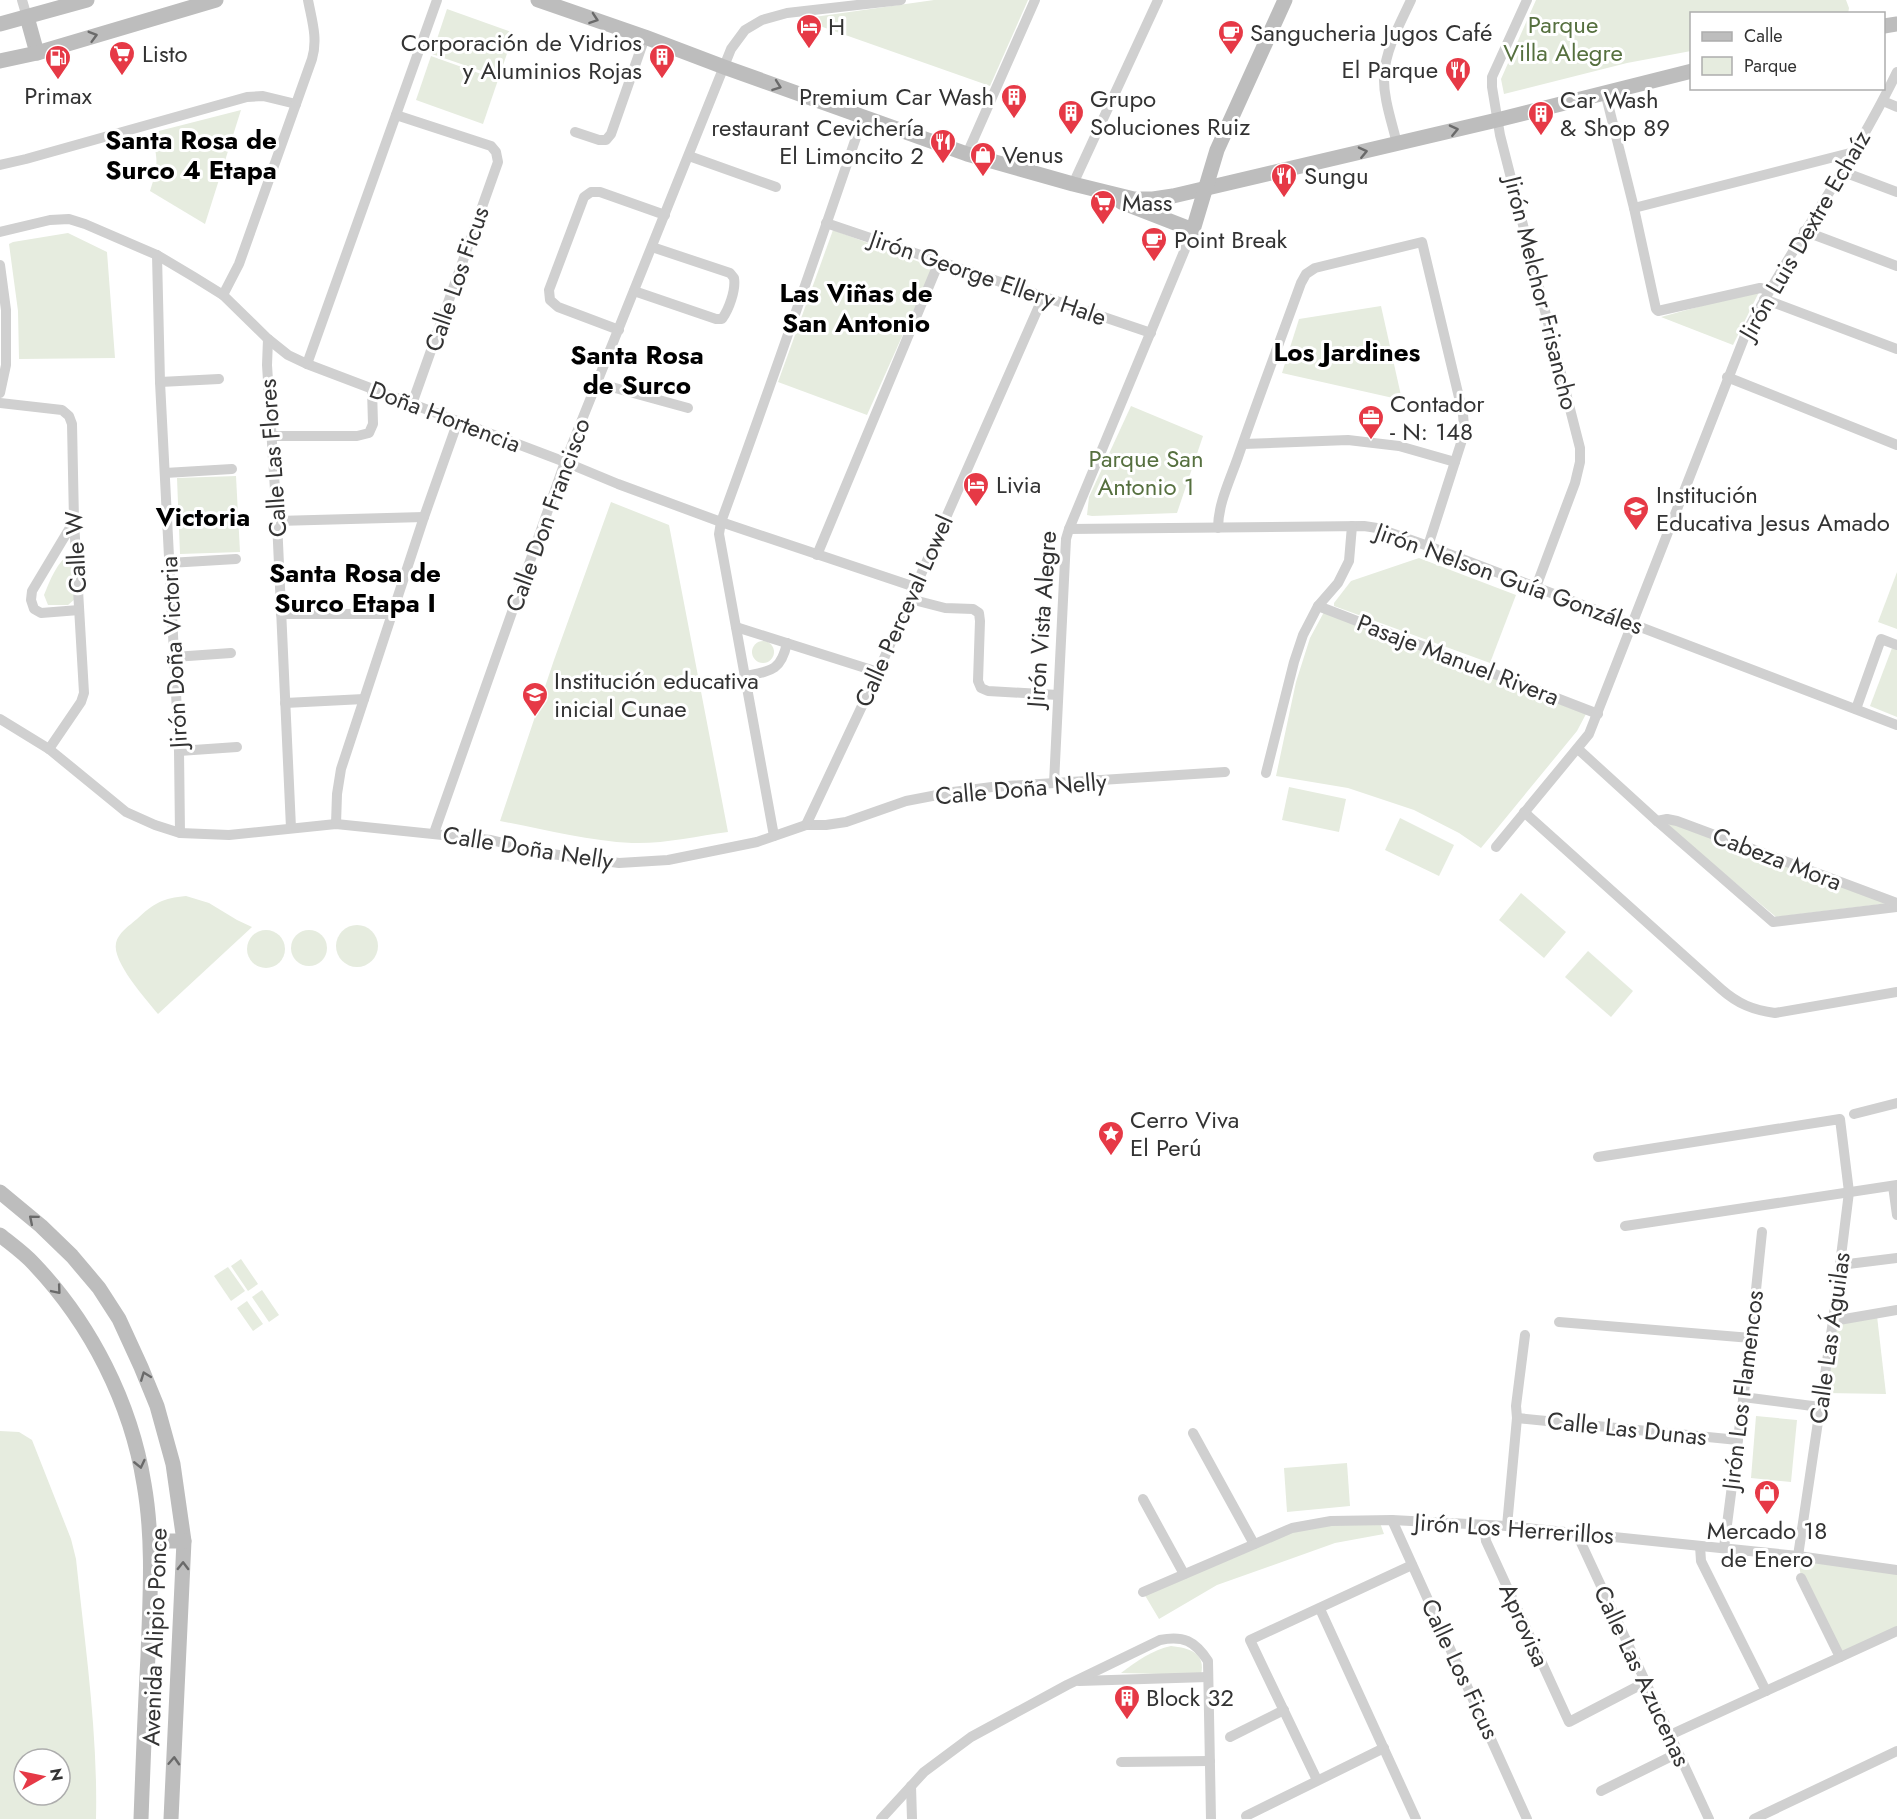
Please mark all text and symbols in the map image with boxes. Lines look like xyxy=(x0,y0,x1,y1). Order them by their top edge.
park label: Parque Villa Alegre xyxy=(1503,7,1623,70)
place label: H xyxy=(828,9,845,44)
one-way arrow xyxy=(588,12,599,24)
hotel icon: H xyxy=(794,12,824,50)
legend xyxy=(1690,12,1885,90)
place label: Sangucheria Jugos Café xyxy=(1250,15,1492,50)
cafe icon: Sangucheria Jugos Café xyxy=(1216,18,1246,56)
text: Calle xyxy=(1744,23,1783,49)
place label: Corporación de Vidrios y Aluminios Rojas xyxy=(401,25,642,88)
one-way arrow xyxy=(87,31,98,43)
place label: Listo xyxy=(142,36,188,71)
supermarket icon: Listo xyxy=(107,39,137,77)
building icon: Corporación de Vidrios y Aluminios Rojas xyxy=(647,42,677,80)
fuel station icon: Primax xyxy=(43,43,73,81)
place label: El Parque xyxy=(1342,52,1438,87)
text: Parque xyxy=(1744,53,1797,79)
restaurant icon: El Parque xyxy=(1443,55,1473,93)
place label: Primax xyxy=(24,78,93,113)
one-way arrow xyxy=(771,78,782,91)
place label: Premium Car Wash xyxy=(799,79,994,114)
place label: Grupo Soluciones Ruiz xyxy=(1090,81,1250,144)
building icon: Premium Car Wash xyxy=(999,82,1029,120)
place label: Car Wash & Shop 89 xyxy=(1560,82,1670,145)
building icon: Grupo Soluciones Ruiz xyxy=(1056,98,1086,136)
building icon: Car Wash & Shop 89 xyxy=(1526,99,1556,137)
place label: restaurant Cevichería El Limoncito 2 xyxy=(711,110,924,173)
district label: Santa Rosa de Surco 4 Etapa xyxy=(105,121,277,189)
street label: Jirón Luis Dextre Echaíz xyxy=(1729,124,1879,349)
one-way arrow xyxy=(1449,125,1459,138)
restaurant icon: restaurant Cevichería El Limoncito 2 xyxy=(928,127,958,165)
place label: Venus xyxy=(1002,137,1063,172)
shop icon: Venus xyxy=(968,140,998,178)
one-way arrow xyxy=(1358,146,1368,159)
place label: Sungu xyxy=(1304,158,1369,193)
restaurant icon: Sungu xyxy=(1269,161,1299,199)
street label: Jirón Melchor Frisancho xyxy=(1495,169,1587,413)
place label: Mass xyxy=(1122,185,1172,220)
supermarket icon: Mass xyxy=(1088,188,1118,226)
street label: Calle Los Ficus xyxy=(415,202,498,356)
street label: Jirón George Ellery Hale xyxy=(862,220,1111,334)
place label: Point Break xyxy=(1174,222,1288,257)
cafe icon: Point Break xyxy=(1139,225,1169,263)
district label: Las Viñas de San Antonio xyxy=(779,274,933,342)
district label: Los Jardines xyxy=(1274,333,1421,371)
district label: Santa Rosa de Surco xyxy=(570,336,704,404)
street label: Doña Hortencia xyxy=(365,372,526,461)
street label: Calle Las Flores xyxy=(250,378,295,538)
place label: Contador - N: 148 xyxy=(1390,386,1485,449)
office icon: Contador - N: 148 xyxy=(1356,403,1386,441)
street label: Calle Don Francisco xyxy=(496,413,599,617)
park label: Parque San Antonio 1 xyxy=(1089,441,1203,504)
place label: Livia xyxy=(996,467,1041,502)
hotel icon: Livia xyxy=(961,470,991,508)
place label: Institución Educativa Jesus Amado xyxy=(1656,477,1890,540)
school or university icon: Institución Educativa Jesus Amado xyxy=(1621,494,1651,532)
district label: Victoria xyxy=(155,498,250,536)
street label: Calle Perceval Lowel xyxy=(845,509,962,712)
street label: Calle W xyxy=(56,510,95,594)
street label: Jirón Nelson Guía Gonzáles xyxy=(1368,513,1648,643)
street label: Jirón Vista Alegre xyxy=(1018,530,1065,711)
district label: Santa Rosa de Surco Etapa I xyxy=(269,554,441,622)
street label: Jirón Doña Victoria xyxy=(151,555,196,752)
street label: Pasaje Manuel Rivera xyxy=(1352,605,1564,714)
place label: Institución educativa inicial Cunae xyxy=(554,663,759,726)
school or university icon: Institución educativa inicial Cunae xyxy=(520,680,550,718)
street label: Calle Doña Nelly xyxy=(934,764,1109,813)
street label: Calle Doña Nelly xyxy=(440,817,616,878)
street label: Cabeza Mora xyxy=(1708,818,1847,899)
place label: Cerro Viva El Perú xyxy=(1130,1102,1239,1165)
place icon: Cerro Viva El Perú xyxy=(1096,1119,1126,1157)
one-way arrow xyxy=(29,1216,40,1227)
street label: Calle Las Águilas xyxy=(1800,1250,1859,1426)
one-way arrow xyxy=(49,1283,60,1294)
street label: Jirón Los Flamencos xyxy=(1713,1288,1772,1495)
one-way arrow xyxy=(140,1371,152,1382)
street label: Calle Las Dunas xyxy=(1545,1403,1709,1454)
one-way arrow xyxy=(132,1459,145,1469)
shop icon: Mercado 18 de Enero xyxy=(1752,1478,1782,1516)
street label: Jirón Los Herrerillos xyxy=(1410,1504,1615,1553)
place label: Mercado 18 de Enero xyxy=(1707,1513,1827,1576)
street label: Avenida Alipio Ponce xyxy=(133,1527,176,1747)
one-way arrow xyxy=(177,1561,189,1570)
street label: Aprovisa xyxy=(1491,1577,1558,1672)
street label: Calle Las Azucenas xyxy=(1585,1580,1700,1772)
street label: Calle Los Ficus xyxy=(1413,1593,1508,1745)
place label: Block 32 xyxy=(1146,1680,1234,1715)
building icon: Block 32 xyxy=(1112,1683,1142,1721)
north arrow xyxy=(12,1747,72,1807)
one-way arrow xyxy=(168,1756,181,1765)
text: N xyxy=(44,1767,69,1783)

